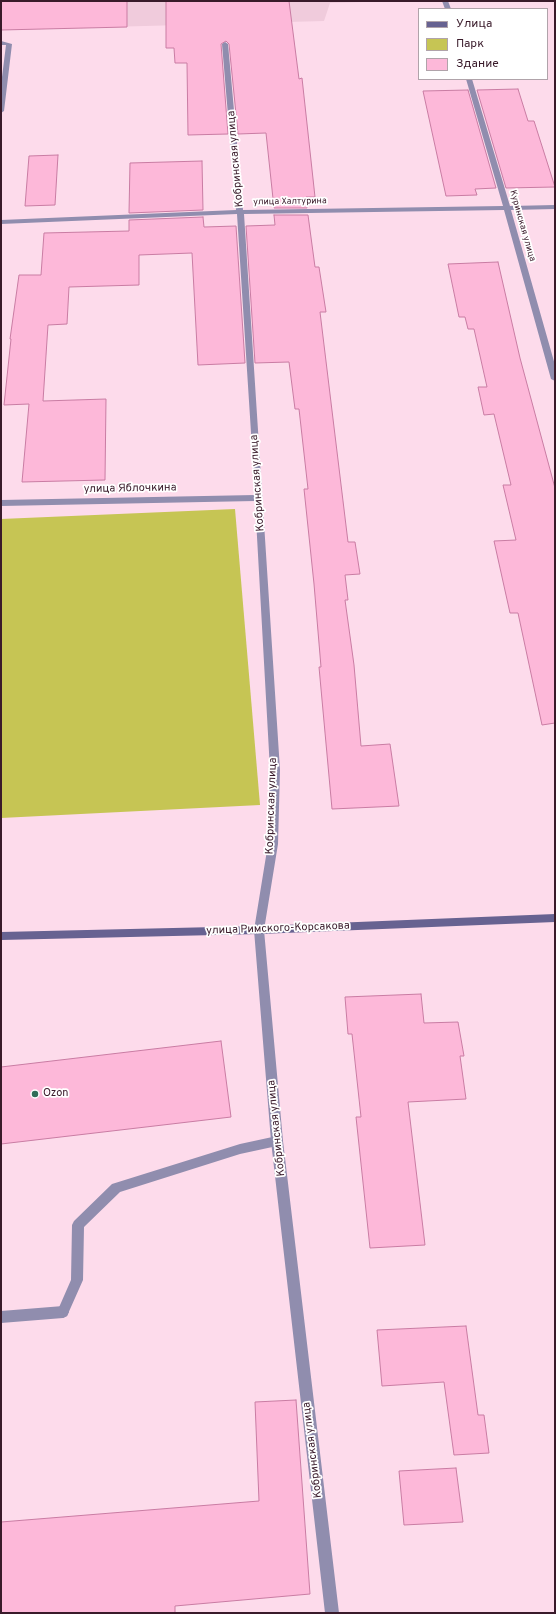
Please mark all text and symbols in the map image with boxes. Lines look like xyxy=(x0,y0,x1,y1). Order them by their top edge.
legend xyxy=(418,8,548,80)
text: Улица xyxy=(456,16,492,32)
text: Парк xyxy=(456,36,484,52)
text: Здание xyxy=(456,56,499,72)
street label: Кобринская улица xyxy=(225,110,247,208)
street label: Куринская улица xyxy=(507,189,537,263)
street label: улица Халтурина xyxy=(253,196,327,208)
street label: Кобринская улица xyxy=(248,434,268,532)
street label: улица Яблочкина xyxy=(83,482,177,496)
street label: Кобринская улица xyxy=(264,757,280,855)
street label: улица Римского-Корсакова xyxy=(206,920,350,938)
street label: Кобринская улица xyxy=(265,1079,289,1177)
place label: Ozon xyxy=(43,1087,69,1101)
marker: Ozon xyxy=(30,1089,40,1099)
street label: Кобринская улица xyxy=(301,1401,325,1499)

